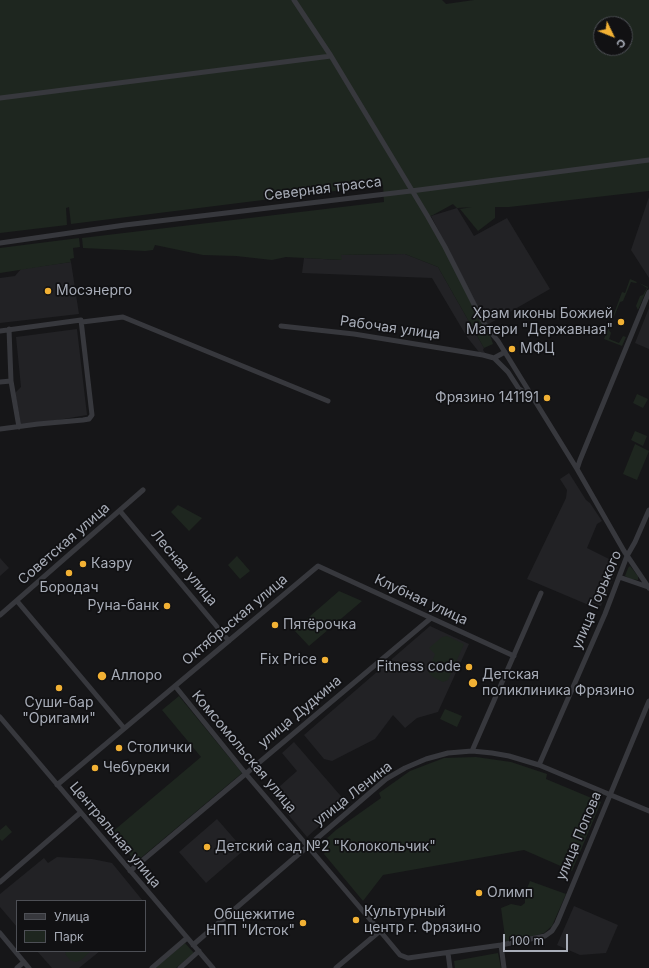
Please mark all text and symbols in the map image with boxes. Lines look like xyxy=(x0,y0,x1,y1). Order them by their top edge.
north arrow xyxy=(593,16,633,56)
text: С xyxy=(613,36,629,51)
street label: Северная трасса xyxy=(263,173,383,205)
place label: Мосэнерго xyxy=(56,283,132,299)
marker: Мосэнерго xyxy=(43,286,53,296)
place label: Храм иконы Божией Матери "Державная" xyxy=(466,306,613,338)
street label: Рабочая улица xyxy=(339,313,441,343)
marker: Храм иконы Божией Матери "Державная" xyxy=(616,317,626,327)
place label: МФЦ xyxy=(520,341,554,357)
marker: МФЦ xyxy=(507,344,517,354)
place label: Фрязино 141191 xyxy=(435,390,539,406)
marker: Фрязино 141191 xyxy=(542,393,552,403)
street label: Советская улица xyxy=(15,500,113,588)
street label: Лесная улица xyxy=(147,526,221,610)
street label: улица Горького xyxy=(569,548,625,652)
place label: Каэру xyxy=(91,556,132,572)
marker: Каэру xyxy=(78,559,88,569)
marker: Бородач xyxy=(64,568,74,578)
street label: Октябрьская улица xyxy=(179,571,291,669)
street label: Клубная улица xyxy=(372,571,470,629)
place label: Бородач xyxy=(39,580,99,596)
place label: Руна-банк xyxy=(88,598,159,614)
marker: Руна-банк xyxy=(162,601,172,611)
place label: Пятёрочка xyxy=(283,617,356,633)
marker: Пятёрочка xyxy=(270,620,280,630)
place label: Fix Price xyxy=(260,652,317,668)
marker: Fix Price xyxy=(320,655,330,665)
place label: Fitness code xyxy=(376,659,461,675)
marker: Fitness code xyxy=(464,662,474,672)
place label: Детская поликлиника Фрязино xyxy=(482,667,635,700)
place label: Аллоро xyxy=(111,668,162,684)
marker: Аллоро xyxy=(96,670,108,682)
street label: улица Дудкина xyxy=(255,672,345,752)
marker: Детская поликлиника Фрязино xyxy=(467,677,479,689)
marker: Суши-бар "Оригами" xyxy=(54,683,64,693)
street label: Комсомольская улица xyxy=(188,687,300,817)
place label: Суши-бар "Оригами" xyxy=(22,695,96,728)
place label: Столички xyxy=(127,740,192,756)
marker: Столички xyxy=(114,743,124,753)
street label: улица Ленина xyxy=(310,758,396,830)
place label: Чебуреки xyxy=(103,760,170,776)
marker: Чебуреки xyxy=(90,763,100,773)
street label: Центральная улица xyxy=(66,779,164,891)
street label: улица Попова xyxy=(553,789,605,883)
place label: Детский сад №2 "Колокольчик" xyxy=(215,839,436,855)
marker: Детский сад №2 "Колокольчик" xyxy=(202,842,212,852)
place label: Олимп xyxy=(487,885,533,901)
marker: Олимп xyxy=(474,888,484,898)
legend xyxy=(16,900,146,952)
place label: Культурный центр г. Фрязино xyxy=(364,904,481,936)
place label: Общежитие НПП "Исток" xyxy=(206,907,295,940)
text: Улица xyxy=(54,909,89,924)
marker: Культурный центр г. Фрязино xyxy=(351,915,361,925)
marker: Общежитие НПП "Исток" xyxy=(298,918,308,928)
scale bar xyxy=(505,926,570,952)
text: Парк xyxy=(54,929,84,944)
text: 100 m xyxy=(510,933,544,948)

